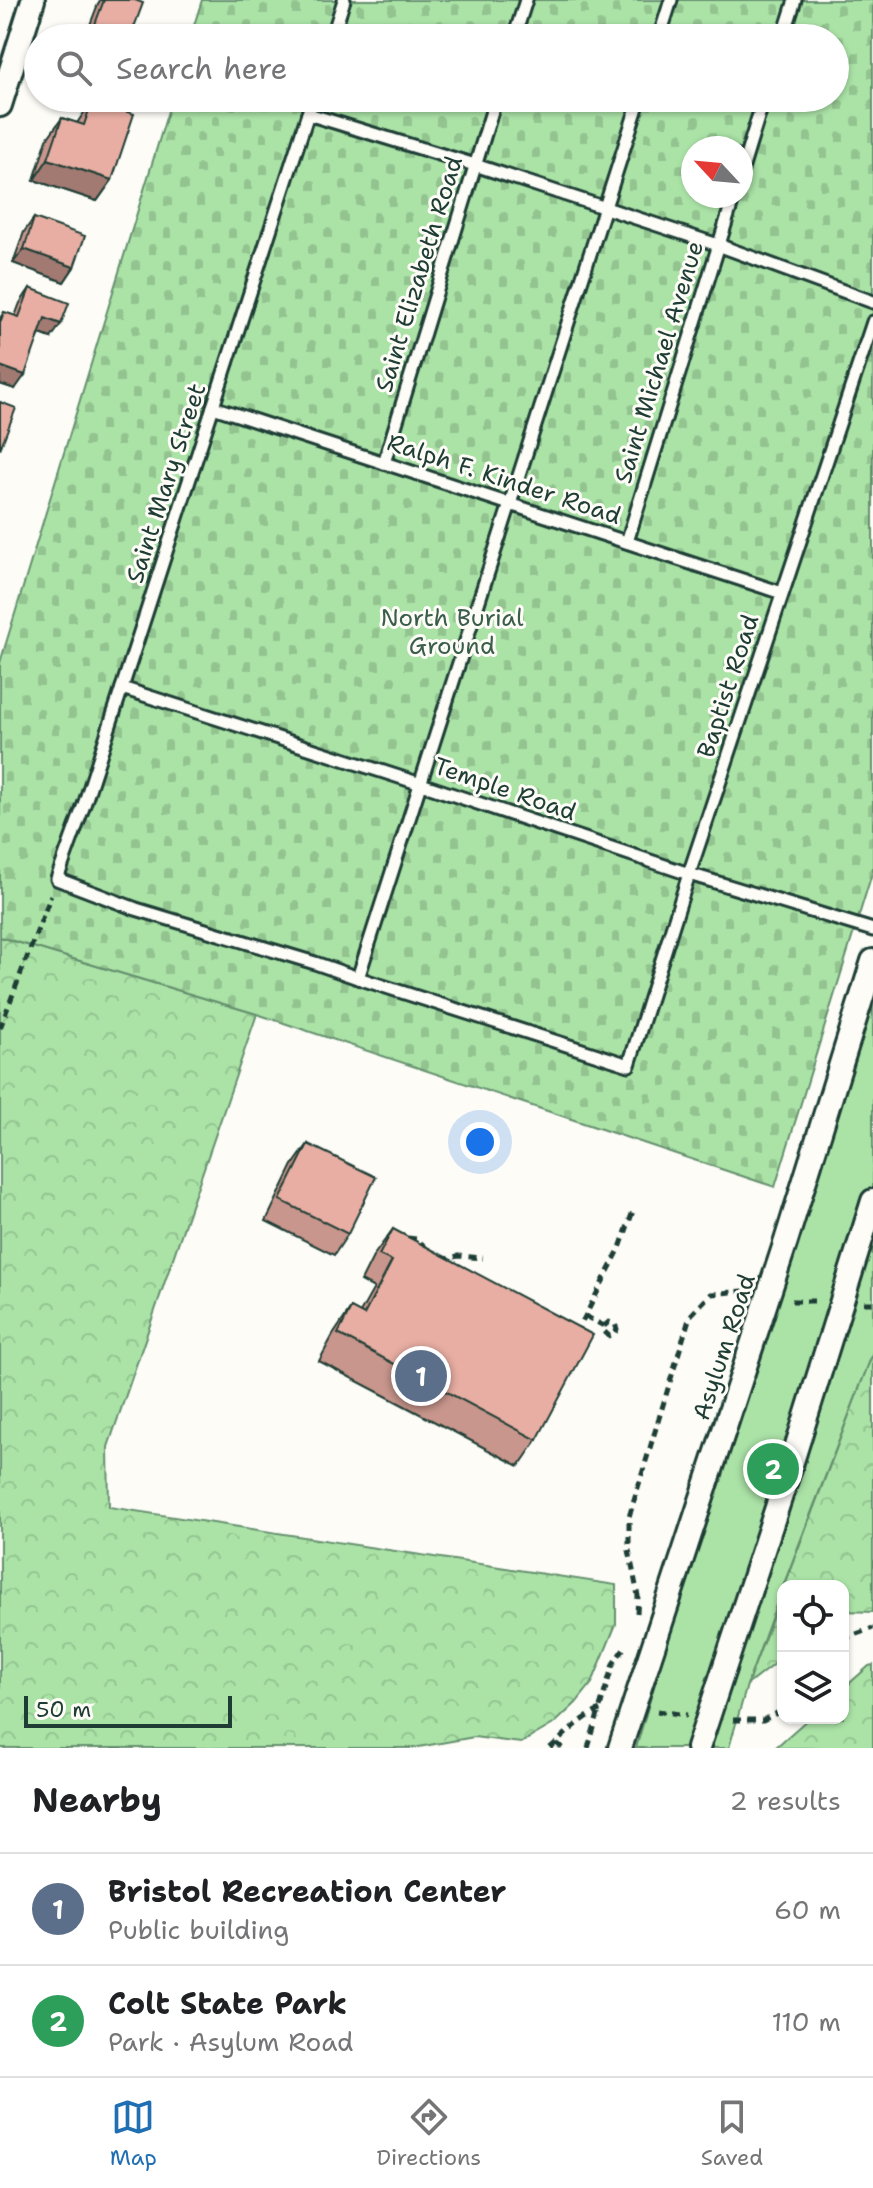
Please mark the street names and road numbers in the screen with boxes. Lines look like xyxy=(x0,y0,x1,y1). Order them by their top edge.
street label: Saint Elizabeth Road xyxy=(368,152,470,396)
street label: Saint Michael Avenue xyxy=(607,237,711,487)
street label: Saint Mary Street xyxy=(119,379,213,587)
street label: Ralph F. Kinder Road xyxy=(383,426,625,532)
street label: Baptist Road xyxy=(690,610,766,762)
street label: Temple Road xyxy=(430,750,580,828)
street label: Asylum Road xyxy=(685,1270,763,1424)

